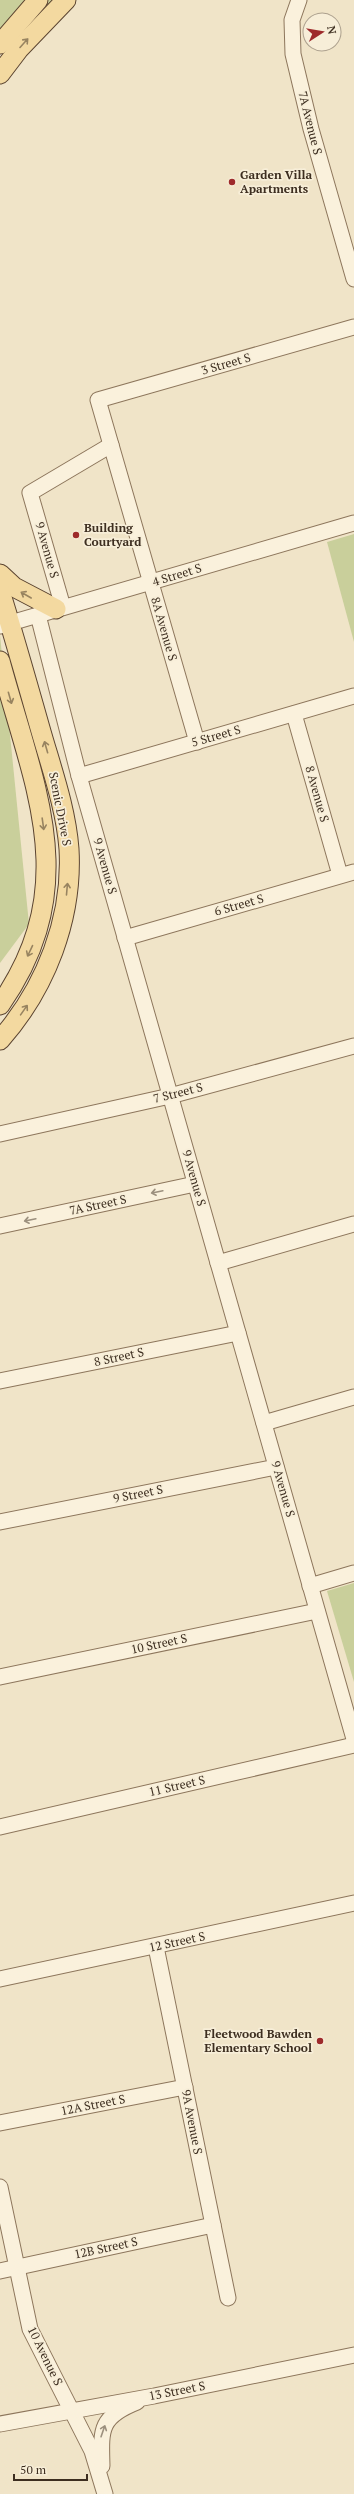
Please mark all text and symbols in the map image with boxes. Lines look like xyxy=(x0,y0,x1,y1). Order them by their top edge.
north arrow xyxy=(302,12,342,52)
text: N xyxy=(324,24,340,36)
one-way arrow xyxy=(19,38,28,49)
street label: 7A Avenue S xyxy=(295,90,326,156)
place label: Garden Villa Apartments xyxy=(240,167,313,196)
marker: Garden Villa Apartments xyxy=(227,177,237,187)
street label: 3 Street S xyxy=(199,349,252,378)
street label: 9 Avenue S xyxy=(32,520,63,580)
place label: Building Courtyard xyxy=(84,520,142,549)
marker: Building Courtyard xyxy=(71,530,81,540)
street label: 4 Street S xyxy=(150,560,203,589)
one-way arrow xyxy=(20,590,32,598)
street label: 8A Avenue S xyxy=(148,595,181,663)
one-way arrow xyxy=(7,691,14,704)
street label: 5 Street S xyxy=(189,721,242,750)
one-way arrow xyxy=(42,741,49,754)
street label: 8 Avenue S xyxy=(302,764,333,824)
street label: Scenic Drive S xyxy=(46,771,75,847)
one-way arrow xyxy=(39,817,47,830)
street label: 9 Avenue S xyxy=(90,836,121,896)
one-way arrow xyxy=(64,883,71,896)
street label: 6 Street S xyxy=(212,890,265,919)
one-way arrow xyxy=(26,945,33,957)
one-way arrow xyxy=(20,1004,28,1015)
street label: 7 Street S xyxy=(151,1079,204,1106)
street label: 9 Avenue S xyxy=(179,1148,210,1208)
one-way arrow xyxy=(151,1189,164,1197)
street label: 7A Street S xyxy=(68,1191,128,1218)
one-way arrow xyxy=(24,1216,37,1224)
street label: 8 Street S xyxy=(93,1344,145,1369)
street label: 9 Avenue S xyxy=(268,1459,299,1519)
street label: 9 Street S xyxy=(112,1481,164,1506)
street label: 10 Street S xyxy=(129,1630,188,1657)
street label: 11 Street S xyxy=(147,1772,206,1799)
street label: 12 Street S xyxy=(147,1928,206,1955)
place label: Fleetwood Bawden Elementary School xyxy=(204,2026,312,2055)
marker: Fleetwood Bawden Elementary School xyxy=(315,2036,325,2046)
street label: 9A Avenue S xyxy=(179,2088,206,2156)
street label: 12A Street S xyxy=(60,2091,126,2118)
street label: 12B Street S xyxy=(73,2233,139,2262)
street label: 10 Avenue S xyxy=(25,2324,66,2388)
street label: 13 Street S xyxy=(147,2378,206,2403)
one-way arrow xyxy=(100,2425,108,2437)
scale bar xyxy=(14,2456,87,2482)
text: 50 m xyxy=(20,2462,47,2477)

